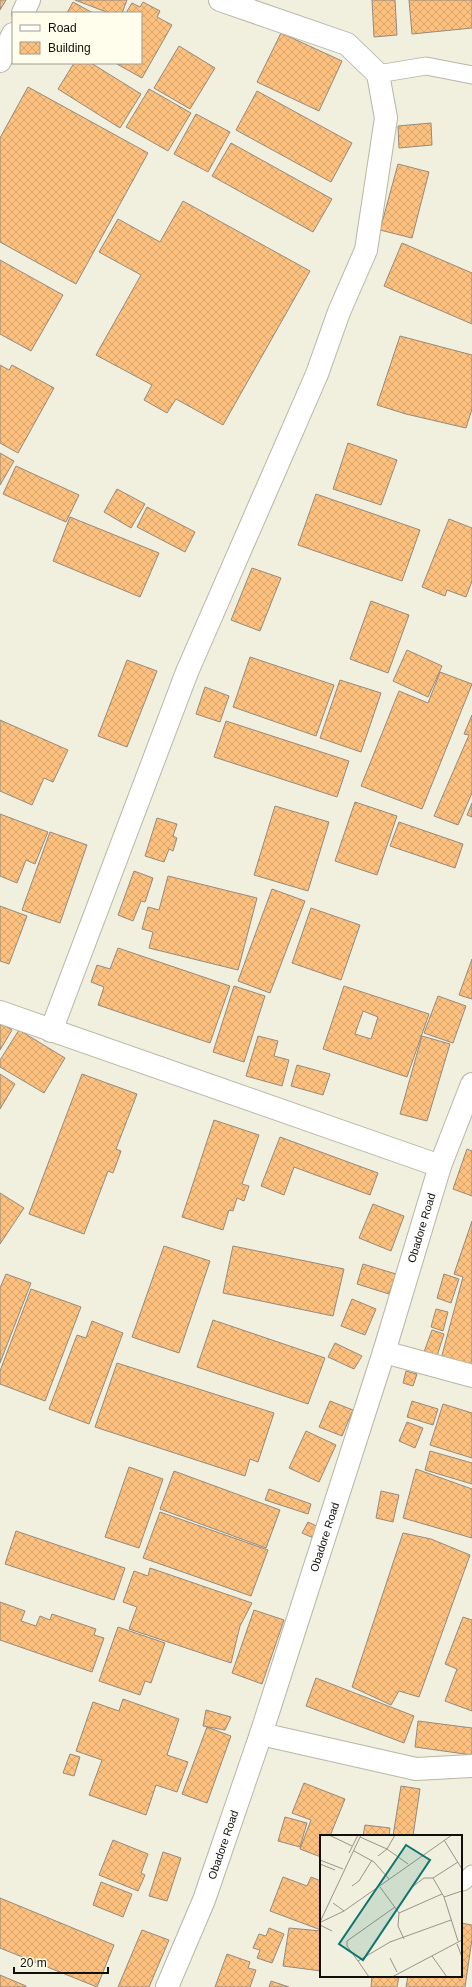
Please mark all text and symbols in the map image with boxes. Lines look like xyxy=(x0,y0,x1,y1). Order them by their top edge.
legend xyxy=(12,12,142,64)
text: Road xyxy=(48,21,77,35)
text: Building xyxy=(48,41,91,55)
street label: Obadore Road xyxy=(405,1192,438,1264)
street label: Obadore Road xyxy=(308,1501,341,1573)
street label: Obadore Road xyxy=(206,1809,240,1881)
inset map xyxy=(320,1835,462,1977)
scale bar xyxy=(14,1949,108,1975)
text: 20 m xyxy=(20,1956,47,1970)

